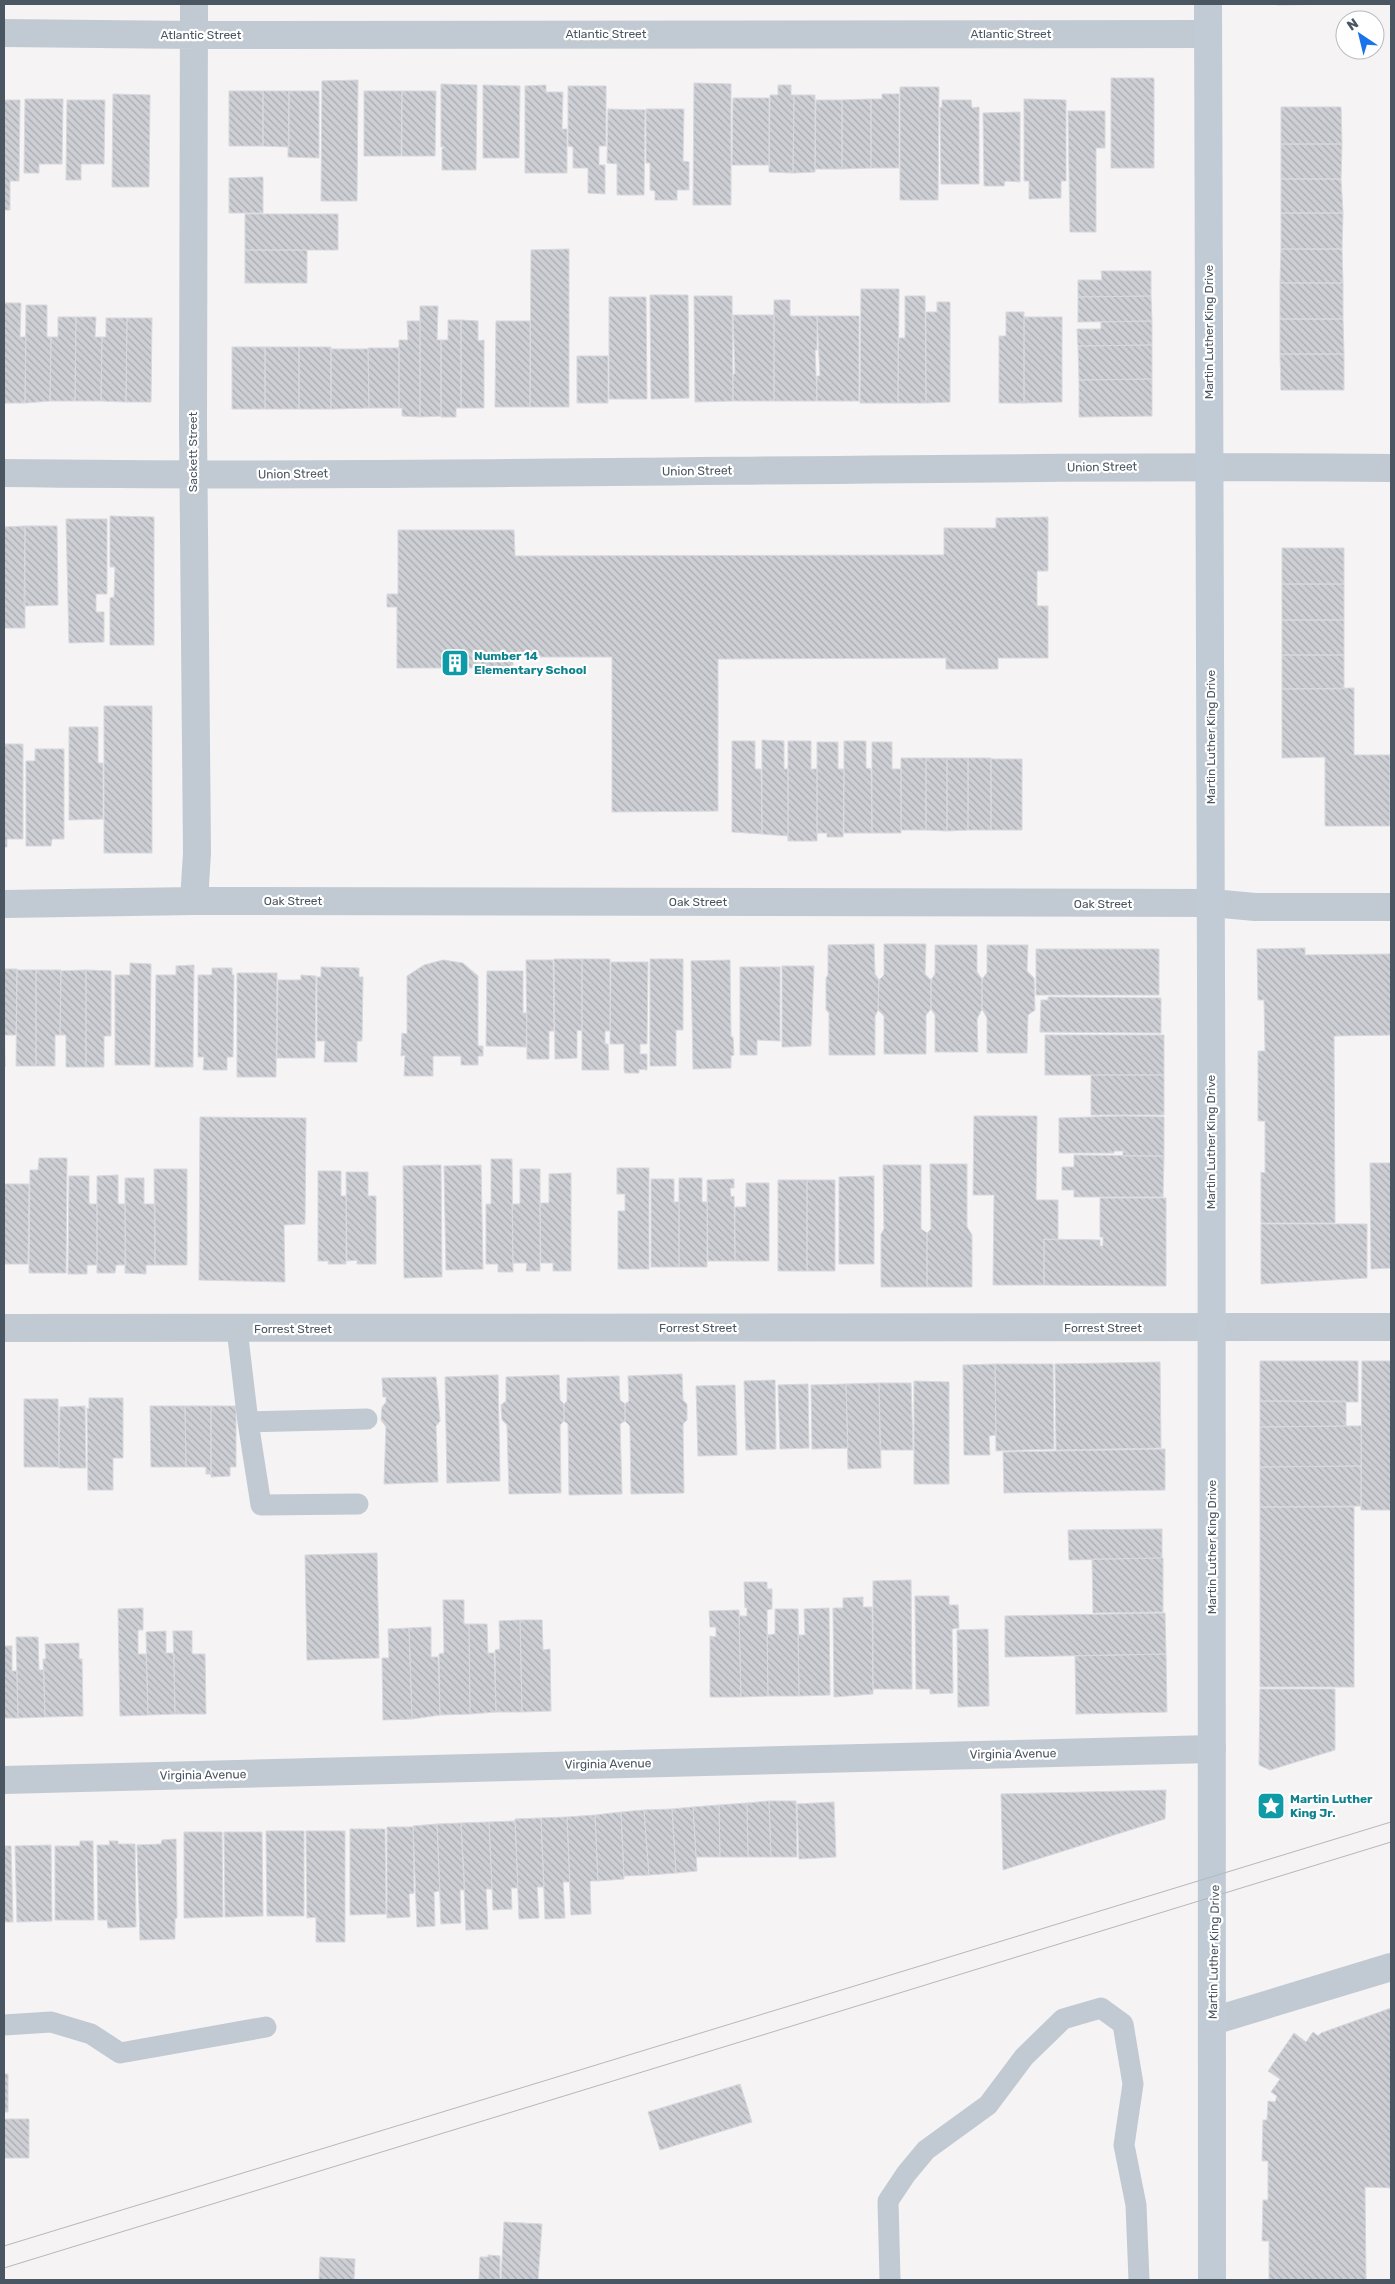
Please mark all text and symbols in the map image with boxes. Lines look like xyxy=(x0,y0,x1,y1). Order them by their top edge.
north arrow xyxy=(1335,10,1385,60)
text: N xyxy=(1344,15,1362,35)
street label: Atlantic Street xyxy=(566,27,647,41)
street label: Atlantic Street xyxy=(971,27,1052,41)
street label: Atlantic Street xyxy=(161,28,242,42)
street label: Martin Luther King Drive xyxy=(1202,264,1216,399)
street label: Sackett Street xyxy=(186,412,200,492)
street label: Union Street xyxy=(1067,459,1138,475)
street label: Union Street xyxy=(662,463,733,479)
street label: Union Street xyxy=(258,466,329,482)
building icon: Number 14 Elementary School xyxy=(440,648,470,678)
place label: Number 14 Elementary School xyxy=(474,649,586,677)
street label: Martin Luther King Drive xyxy=(1204,669,1218,804)
street label: Oak Street xyxy=(264,894,323,908)
street label: Oak Street xyxy=(669,895,728,909)
street label: Oak Street xyxy=(1074,897,1133,911)
street label: Martin Luther King Drive xyxy=(1204,1074,1218,1209)
street label: Forrest Street xyxy=(659,1321,737,1335)
street label: Forrest Street xyxy=(1064,1321,1142,1335)
street label: Forrest Street xyxy=(254,1322,332,1336)
street label: Martin Luther King Drive xyxy=(1205,1479,1219,1614)
street label: Virginia Avenue xyxy=(970,1746,1057,1762)
street label: Virginia Avenue xyxy=(565,1756,652,1772)
street label: Virginia Avenue xyxy=(160,1767,247,1783)
place icon: Martin Luther King Jr. xyxy=(1256,1791,1286,1821)
place label: Martin Luther King Jr. xyxy=(1290,1792,1373,1820)
street label: Martin Luther King Drive xyxy=(1206,1884,1222,2019)

